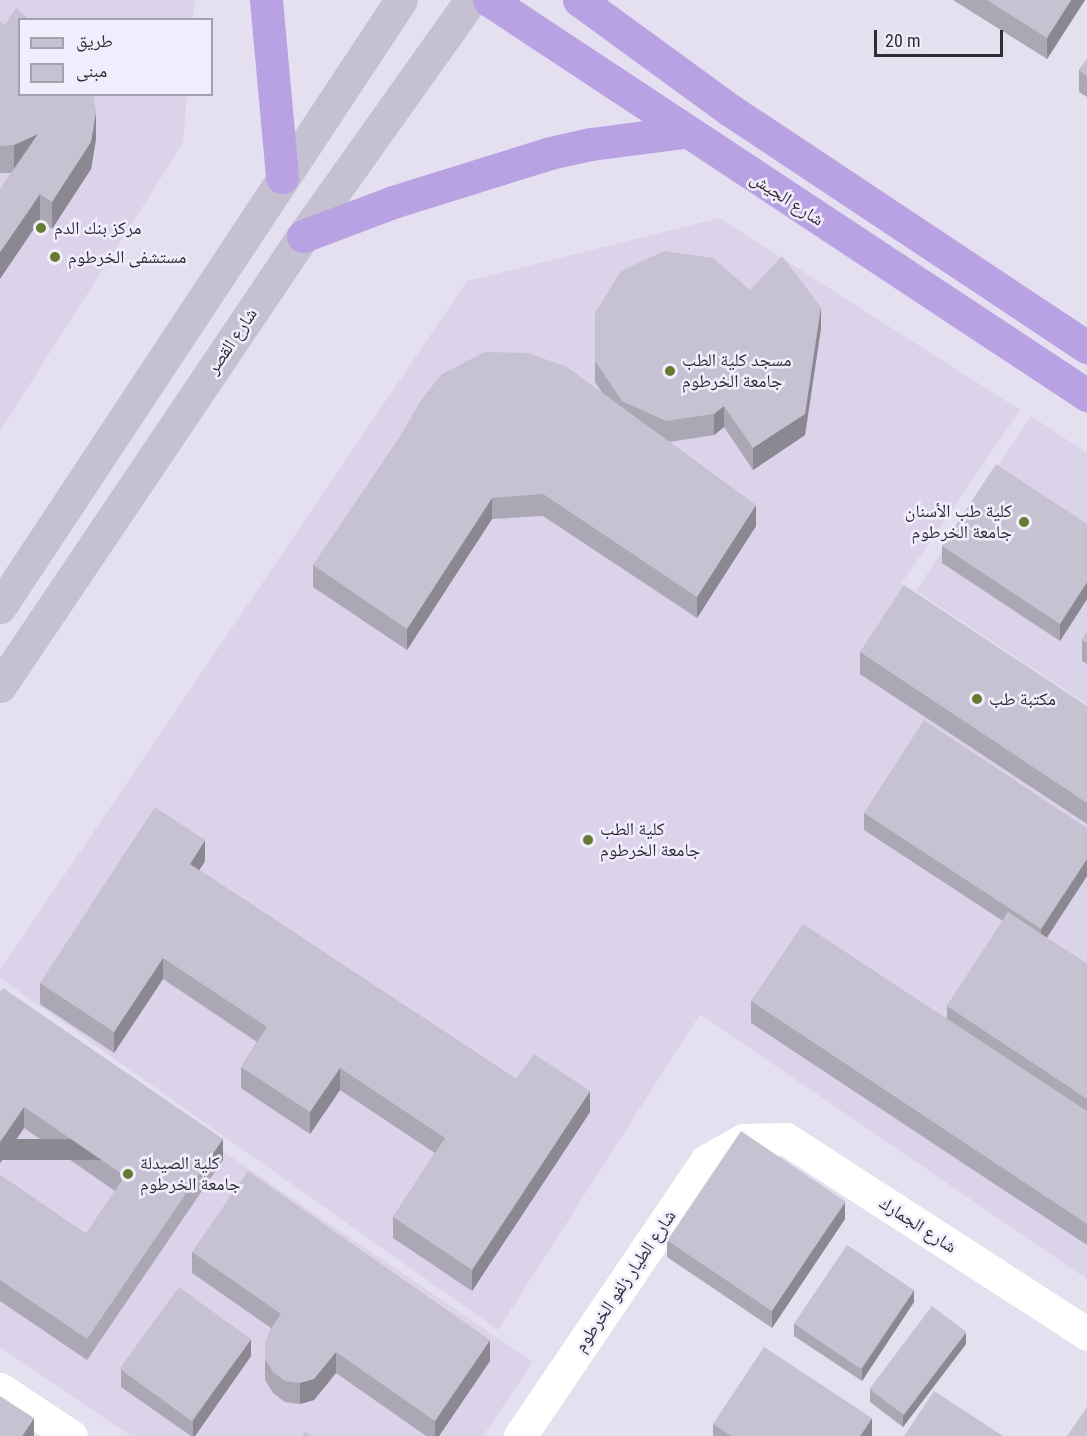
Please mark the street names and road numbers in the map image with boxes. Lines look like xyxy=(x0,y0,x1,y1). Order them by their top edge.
street label: شارع الجيش xyxy=(746,167,828,231)
street label: شارع القصر xyxy=(202,304,262,378)
street label: شارع الجمارك xyxy=(875,1192,961,1258)
street label: شارع الطيار زلفو الخرطوم xyxy=(569,1206,681,1356)

